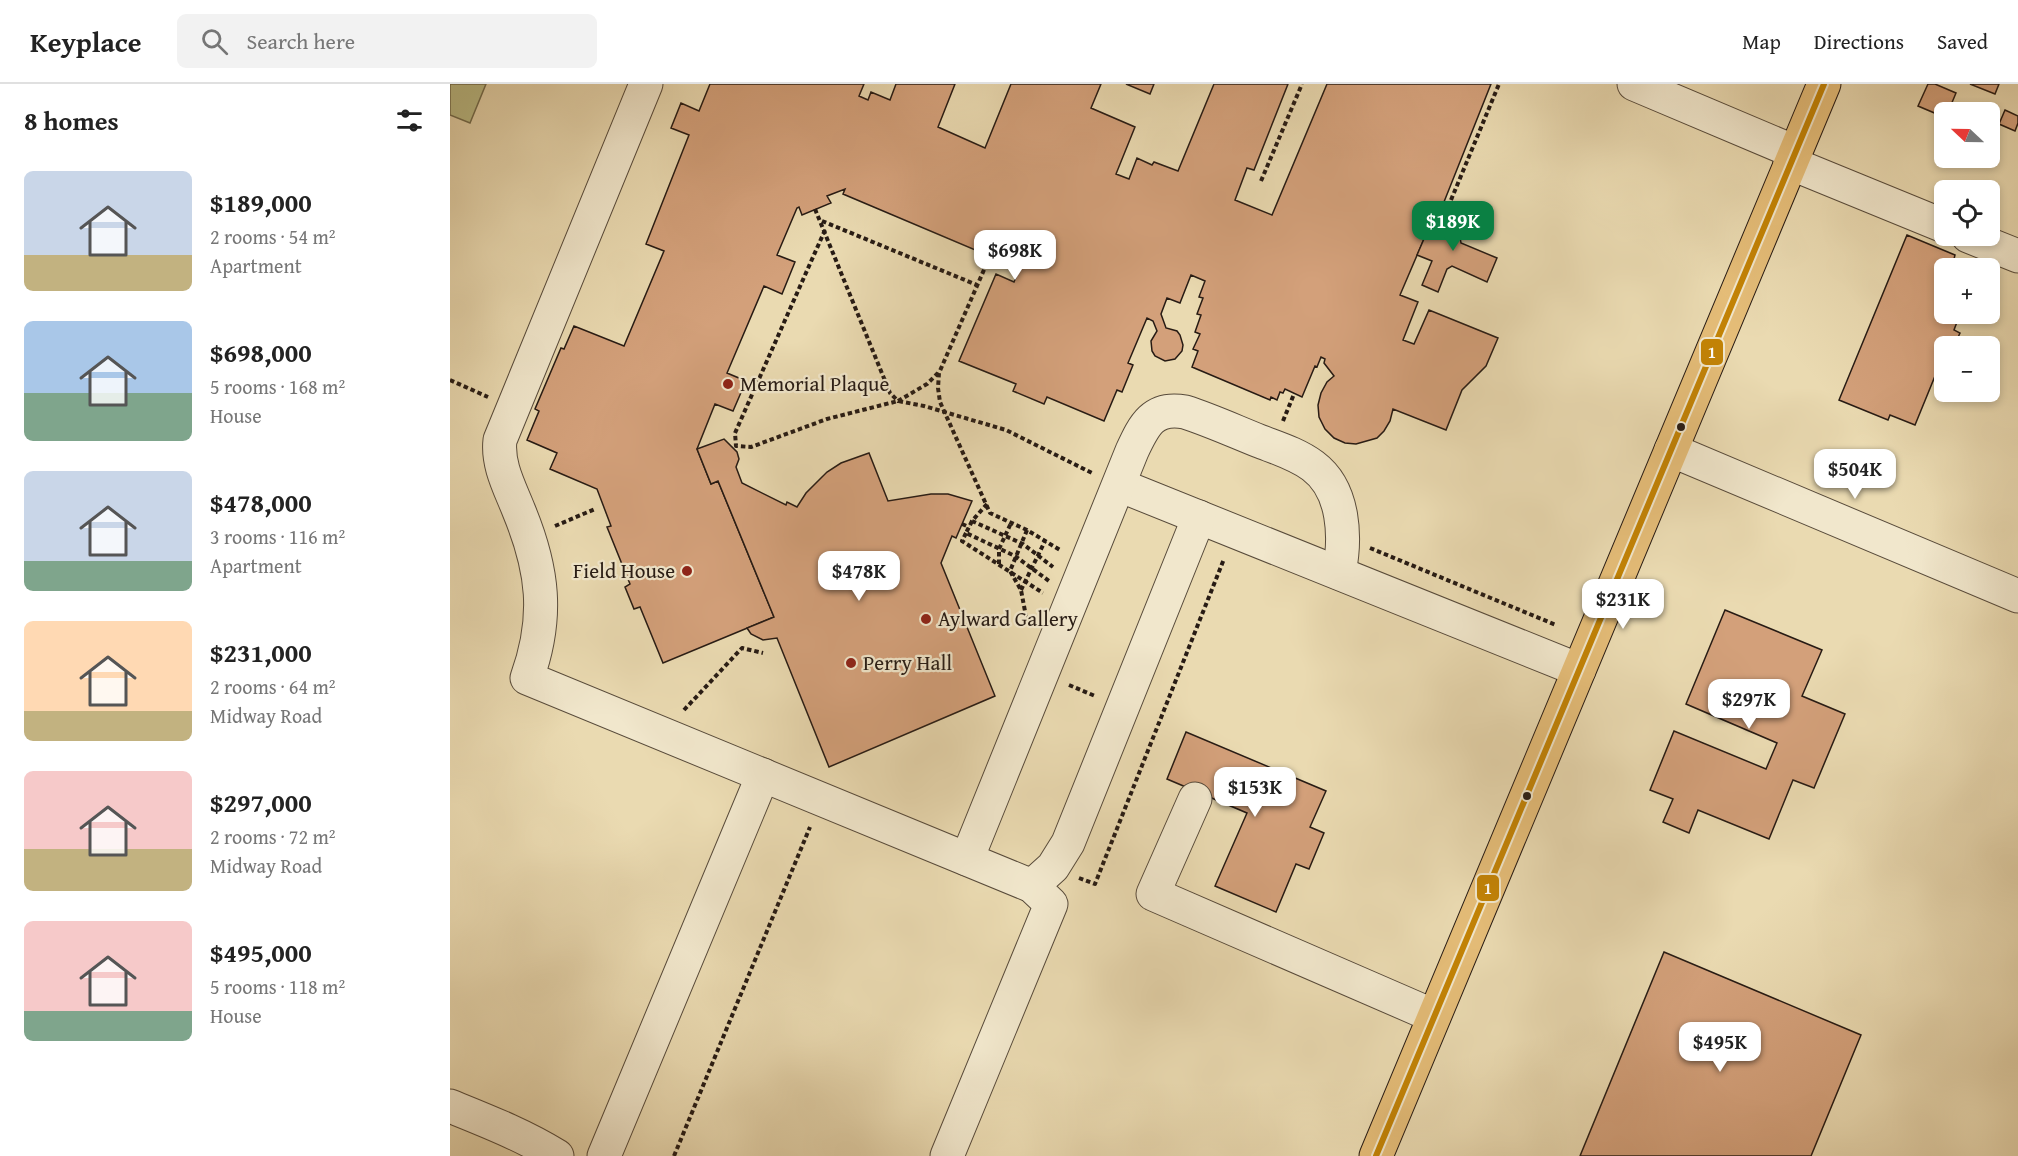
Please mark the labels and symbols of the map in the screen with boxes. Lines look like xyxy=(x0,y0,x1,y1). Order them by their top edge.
north arrow xyxy=(1934,102,2000,168)
pin: $189K xyxy=(1411,201,1495,252)
pin: $698K xyxy=(973,230,1057,281)
line badge: 1 xyxy=(1700,338,1724,366)
text: 1 xyxy=(1708,340,1716,364)
place label: Memorial Plaque xyxy=(740,368,889,399)
marker: Memorial Plaque xyxy=(721,377,735,391)
unlabelled marker xyxy=(1675,421,1687,433)
pin: $504K xyxy=(1813,449,1897,500)
pin: $478K xyxy=(817,551,901,602)
place label: Field House xyxy=(573,555,675,586)
marker: Field House xyxy=(680,564,694,578)
pin: $231K xyxy=(1581,579,1665,630)
place label: Aylward Gallery xyxy=(938,603,1078,634)
marker: Aylward Gallery xyxy=(919,612,933,626)
place label: Perry Hall xyxy=(863,647,952,678)
marker: Perry Hall xyxy=(844,656,858,670)
pin: $297K xyxy=(1707,679,1791,730)
pin: $153K xyxy=(1213,767,1297,818)
unlabelled marker xyxy=(1521,790,1533,802)
line badge: 1 xyxy=(1476,874,1500,902)
text: 1 xyxy=(1484,876,1492,900)
pin: $495K xyxy=(1678,1022,1762,1073)

